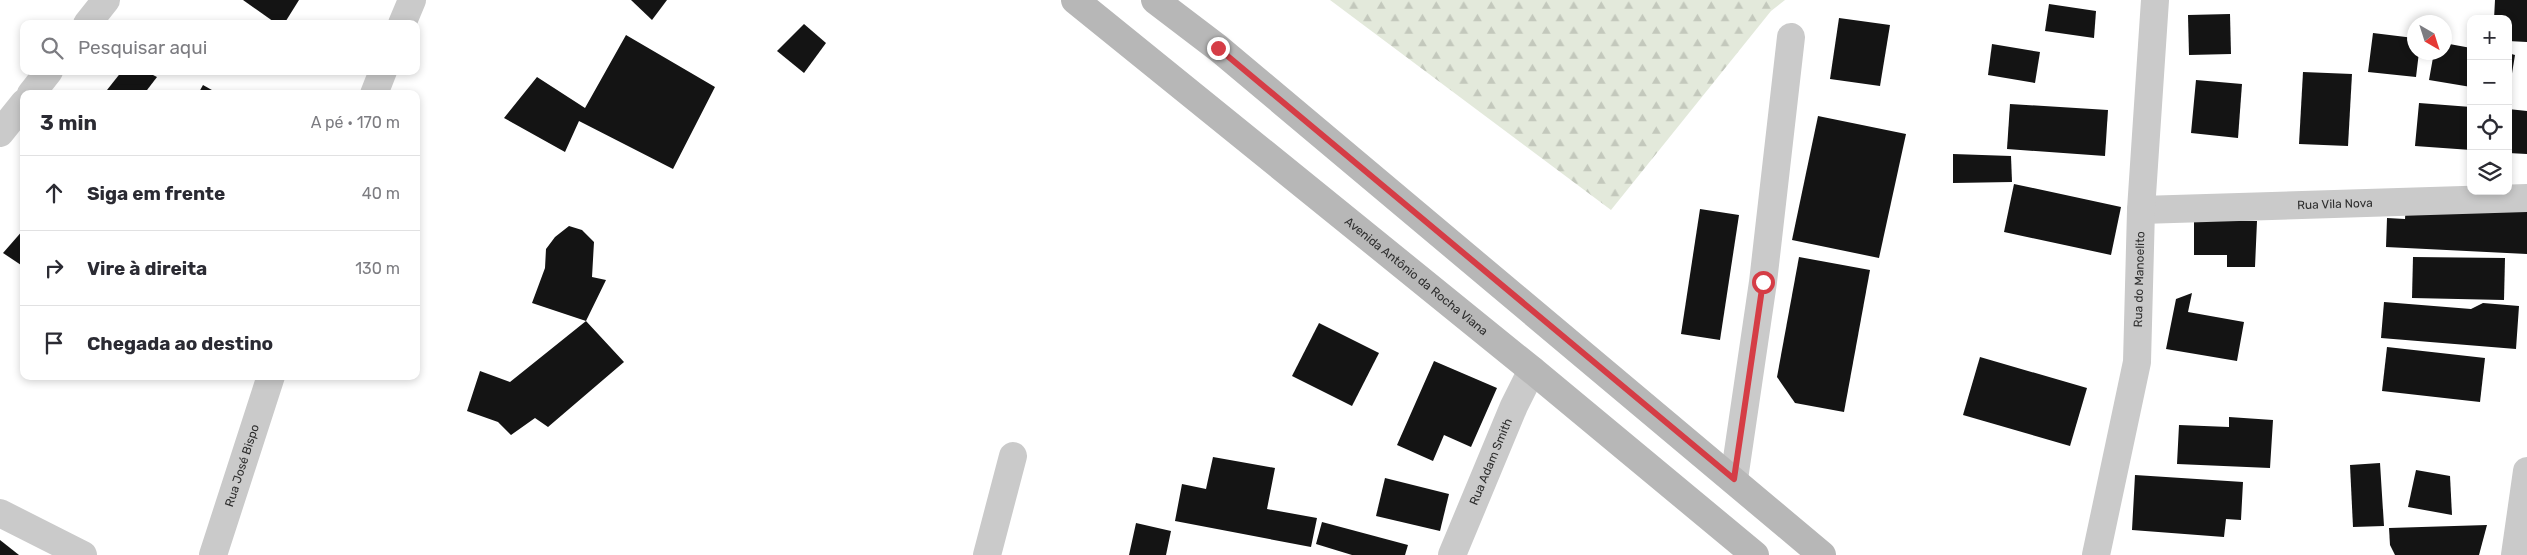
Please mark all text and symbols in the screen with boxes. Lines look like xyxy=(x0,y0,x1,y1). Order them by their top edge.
north arrow xyxy=(2407,15,2452,60)
map controls xyxy=(2467,15,2512,195)
button: + xyxy=(2467,15,2512,60)
search box xyxy=(20,20,420,75)
icon: search xyxy=(38,34,66,62)
text: Pesquisar aqui xyxy=(78,36,207,59)
route end xyxy=(1207,37,1230,60)
button: − xyxy=(2467,60,2512,105)
button: locate xyxy=(2467,105,2512,150)
text: 3 min xyxy=(40,110,97,135)
text: A pé · 170 m xyxy=(311,113,400,132)
button: layers xyxy=(2467,150,2512,195)
icon: ahead xyxy=(40,179,68,207)
text: Siga em frente xyxy=(87,182,225,205)
text: 40 m xyxy=(362,184,400,203)
street label: Rua Vila Nova xyxy=(2297,196,2373,212)
street label: Avenida Antônio da Rocha Viana xyxy=(1342,214,1491,338)
street label: Rua do Manoelito xyxy=(2131,231,2147,328)
icon: right xyxy=(40,254,68,282)
text: Vire à direita xyxy=(87,257,207,280)
text: 130 m xyxy=(355,259,400,278)
route start xyxy=(1752,271,1775,294)
icon: arrive xyxy=(40,329,68,357)
text: Chegada ao destino xyxy=(87,332,273,355)
street label: Rua Adam Smith xyxy=(1467,416,1515,507)
street label: Rua José Bispo xyxy=(222,422,262,509)

